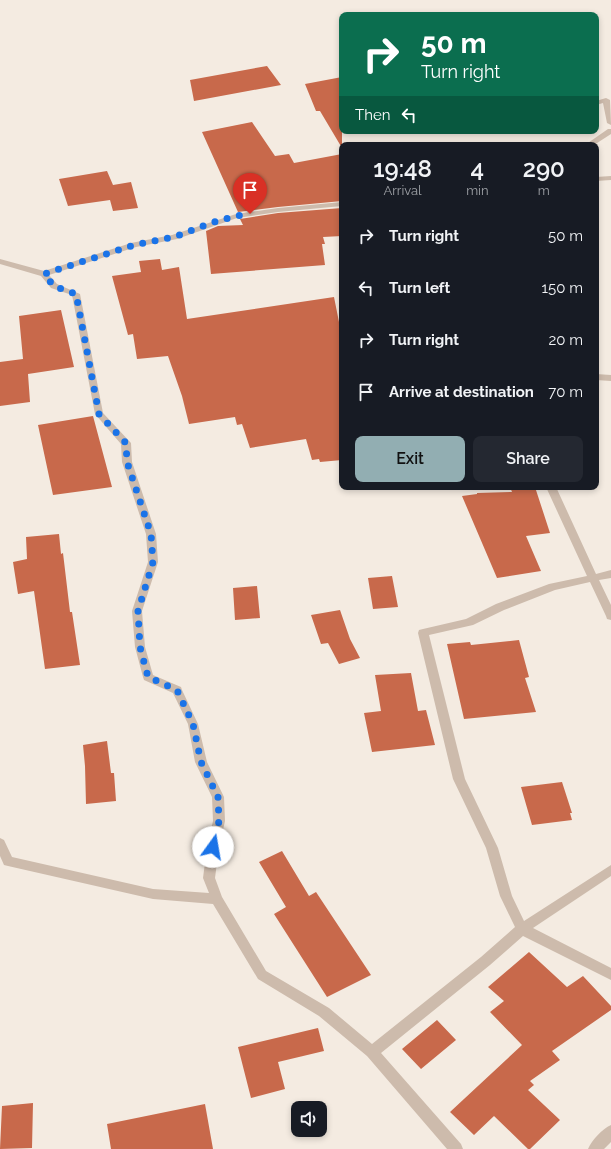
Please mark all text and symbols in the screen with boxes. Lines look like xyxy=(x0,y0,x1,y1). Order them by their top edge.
text: 50 m xyxy=(421,27,487,60)
icon: right xyxy=(355,28,407,80)
text: Turn right xyxy=(421,61,500,82)
icon: left xyxy=(398,104,420,126)
text: Then xyxy=(355,106,390,124)
text: 19:48 xyxy=(373,154,432,183)
text: 4 xyxy=(471,154,484,183)
text: 290 xyxy=(523,154,565,183)
pin xyxy=(233,173,267,214)
icon: arrive xyxy=(239,179,261,201)
text: Arrival xyxy=(384,183,422,198)
text: min xyxy=(466,183,489,198)
text: m xyxy=(538,183,550,198)
icon: right xyxy=(355,225,377,247)
text: Turn right xyxy=(389,227,459,245)
text: 50 m xyxy=(548,227,583,245)
icon: left xyxy=(355,277,377,299)
text: Turn left xyxy=(389,279,450,297)
text: 150 m xyxy=(542,279,583,297)
icon: right xyxy=(355,329,377,351)
text: Turn right xyxy=(389,331,459,349)
text: 20 m xyxy=(548,331,583,349)
icon: arrive xyxy=(355,381,377,403)
text: Arrive at destination xyxy=(389,383,534,401)
text: 70 m xyxy=(548,383,583,401)
button: Exit xyxy=(355,436,465,482)
button: Share xyxy=(473,436,583,482)
position arrow xyxy=(192,826,234,868)
map controls xyxy=(291,1101,327,1137)
button: sound xyxy=(291,1101,327,1137)

